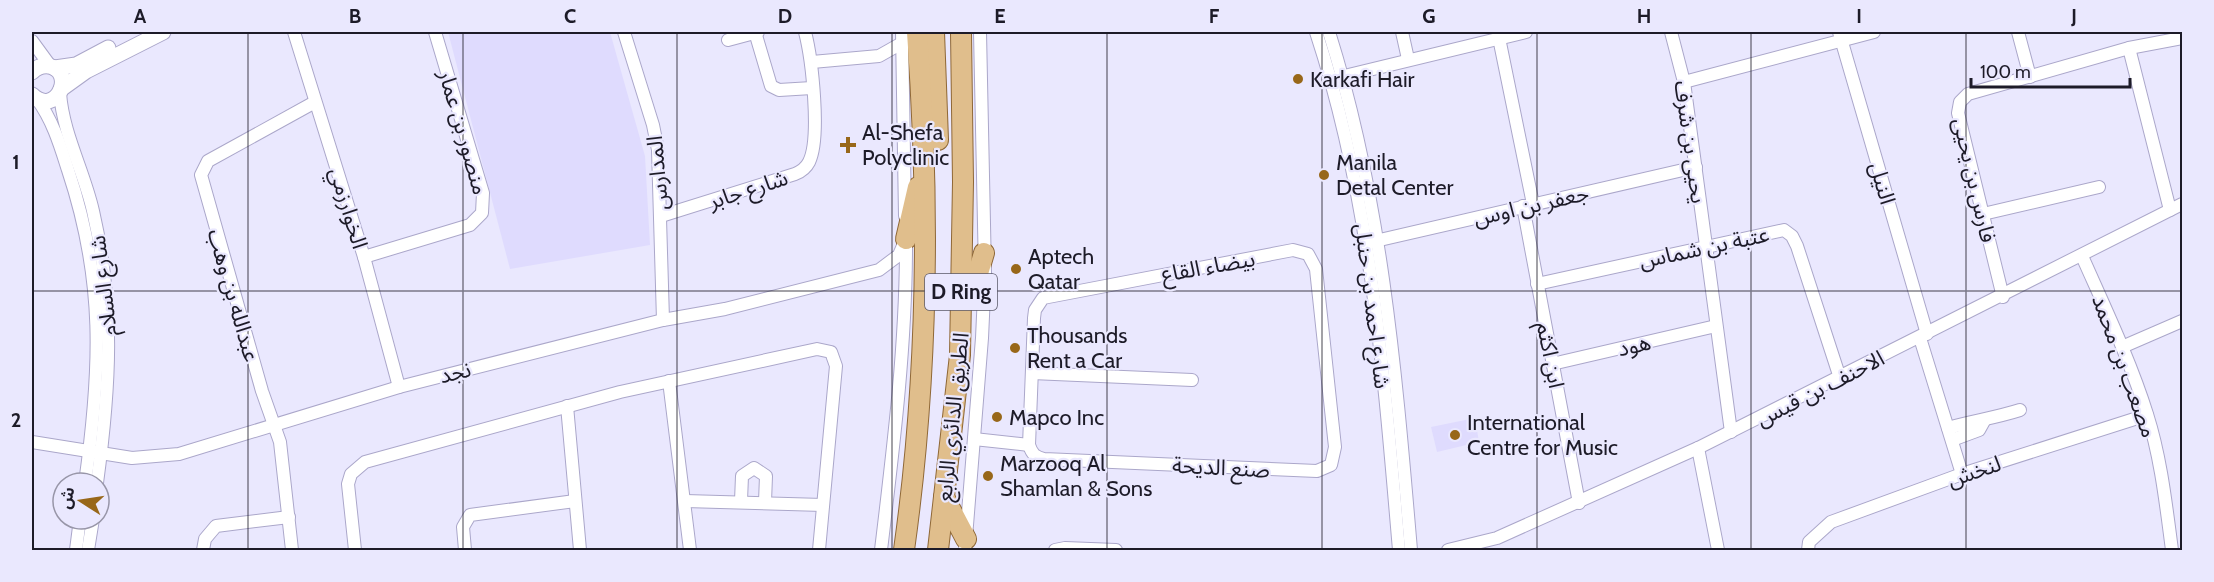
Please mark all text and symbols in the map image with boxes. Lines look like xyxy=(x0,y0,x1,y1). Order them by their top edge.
text: A xyxy=(134,4,147,28)
text: B xyxy=(349,4,361,28)
text: C xyxy=(564,4,576,28)
text: D xyxy=(778,4,792,28)
text: E xyxy=(994,4,1006,28)
text: F xyxy=(1209,4,1220,28)
text: G xyxy=(1422,4,1436,28)
text: H xyxy=(1637,4,1651,28)
text: I xyxy=(1856,4,1862,28)
text: J xyxy=(2070,4,2077,28)
scale bar xyxy=(1971,51,2130,89)
text: 100 m xyxy=(1980,61,2031,83)
street label: منصور بن عمار xyxy=(433,66,494,198)
place label: Karkafi Hair xyxy=(1310,66,1415,93)
marker: Karkafi Hair xyxy=(1291,72,1305,86)
street label: يحيى بن شرف xyxy=(1669,79,1712,205)
street label: فارس بن يحيى xyxy=(1947,115,2002,245)
place label: Al-Shefa Polyclinic xyxy=(862,119,949,171)
street label: المدارس xyxy=(641,135,674,211)
marker: Al-Shefa Polyclinic xyxy=(839,136,857,154)
place label: Manila Detal Center xyxy=(1336,149,1453,201)
text: 1 xyxy=(12,150,20,174)
street label: النيل xyxy=(1864,159,1901,207)
street label: الخوارزمي xyxy=(320,164,374,253)
street label: شارع جابر xyxy=(704,164,792,218)
marker: Manila Detal Center xyxy=(1317,168,1331,182)
street label: جعفر بن اوس xyxy=(1471,179,1591,232)
street label: عتبة بن شماس xyxy=(1637,221,1772,274)
street label: شارع احمد بن حنبل xyxy=(1346,222,1396,391)
street label: عبدالله بن وهب xyxy=(202,226,265,365)
street label: شارع السلام xyxy=(84,234,126,338)
place label: Aptech Qatar xyxy=(1028,243,1094,295)
street label: بيضاء القاع xyxy=(1159,245,1258,291)
marker: Aptech Qatar xyxy=(1009,262,1023,276)
road number: D Ring xyxy=(925,274,997,310)
street label: مصعب بن محمد xyxy=(2086,291,2163,441)
street label: ابن اكثم xyxy=(1528,320,1570,391)
place label: Thousands Rent a Car xyxy=(1027,322,1127,374)
street label: هود xyxy=(1615,329,1653,362)
street label: الطريق الدائري الرابع xyxy=(930,331,978,503)
marker: Thousands Rent a Car xyxy=(1008,341,1022,355)
street label: الاحنف بن قيس xyxy=(1751,345,1889,432)
street label: نجد xyxy=(437,356,474,389)
place label: Mapco Inc xyxy=(1009,404,1104,431)
text: 2 xyxy=(11,408,21,432)
place label: International Centre for Music xyxy=(1467,409,1618,461)
marker: Mapco Inc xyxy=(990,410,1004,424)
marker: International Centre for Music xyxy=(1448,428,1462,442)
place label: Marzooq Al Shamlan & Sons xyxy=(1000,450,1152,502)
street label: لنخش xyxy=(1944,450,2005,493)
street label: صنع الديحة xyxy=(1171,451,1271,487)
marker: Marzooq Al Shamlan & Sons xyxy=(981,469,995,483)
north arrow xyxy=(51,471,111,531)
text: ش xyxy=(55,485,78,511)

